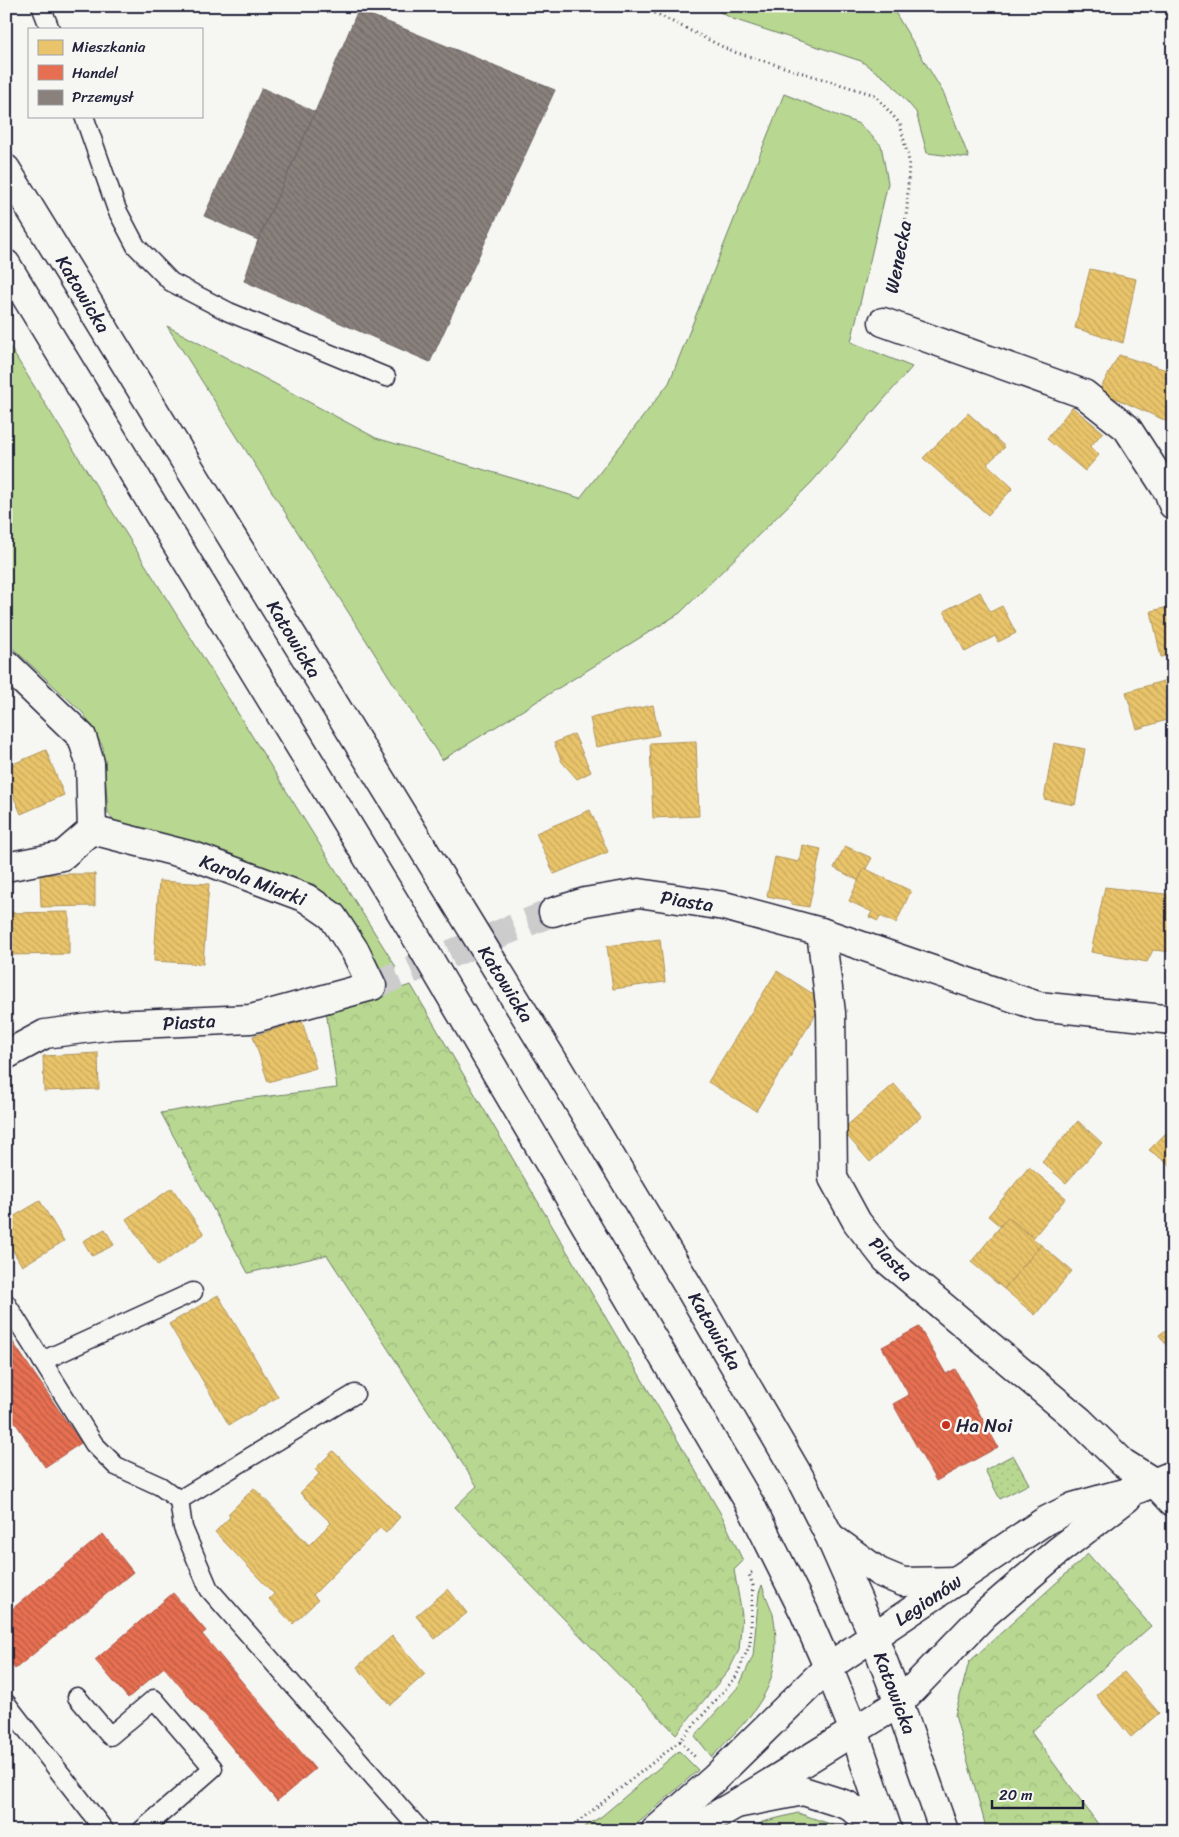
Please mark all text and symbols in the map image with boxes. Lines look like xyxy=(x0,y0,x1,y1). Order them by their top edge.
legend xyxy=(28,28,202,118)
text: Mieszkania xyxy=(72,34,146,60)
text: Handel xyxy=(72,60,119,86)
text: Przemysł xyxy=(72,84,134,110)
street label: Wenecka xyxy=(875,217,921,296)
street label: Katowicka xyxy=(47,248,120,340)
street label: Katowicka xyxy=(258,593,331,685)
street label: Karola Miarki xyxy=(195,845,312,916)
street label: Piasta xyxy=(658,881,716,922)
street label: Katowicka xyxy=(469,939,543,1030)
street label: Piasta xyxy=(162,1004,217,1040)
street label: Piasta xyxy=(861,1229,922,1290)
street label: Katowicka xyxy=(679,1285,751,1377)
place label: Ha Noi xyxy=(956,1409,1013,1442)
marker: Ha Noi xyxy=(940,1419,952,1431)
street label: Legionów xyxy=(887,1565,969,1635)
street label: Katowicka xyxy=(864,1647,926,1740)
scale bar xyxy=(992,1777,1083,1809)
text: 20 m xyxy=(999,1782,1033,1808)

